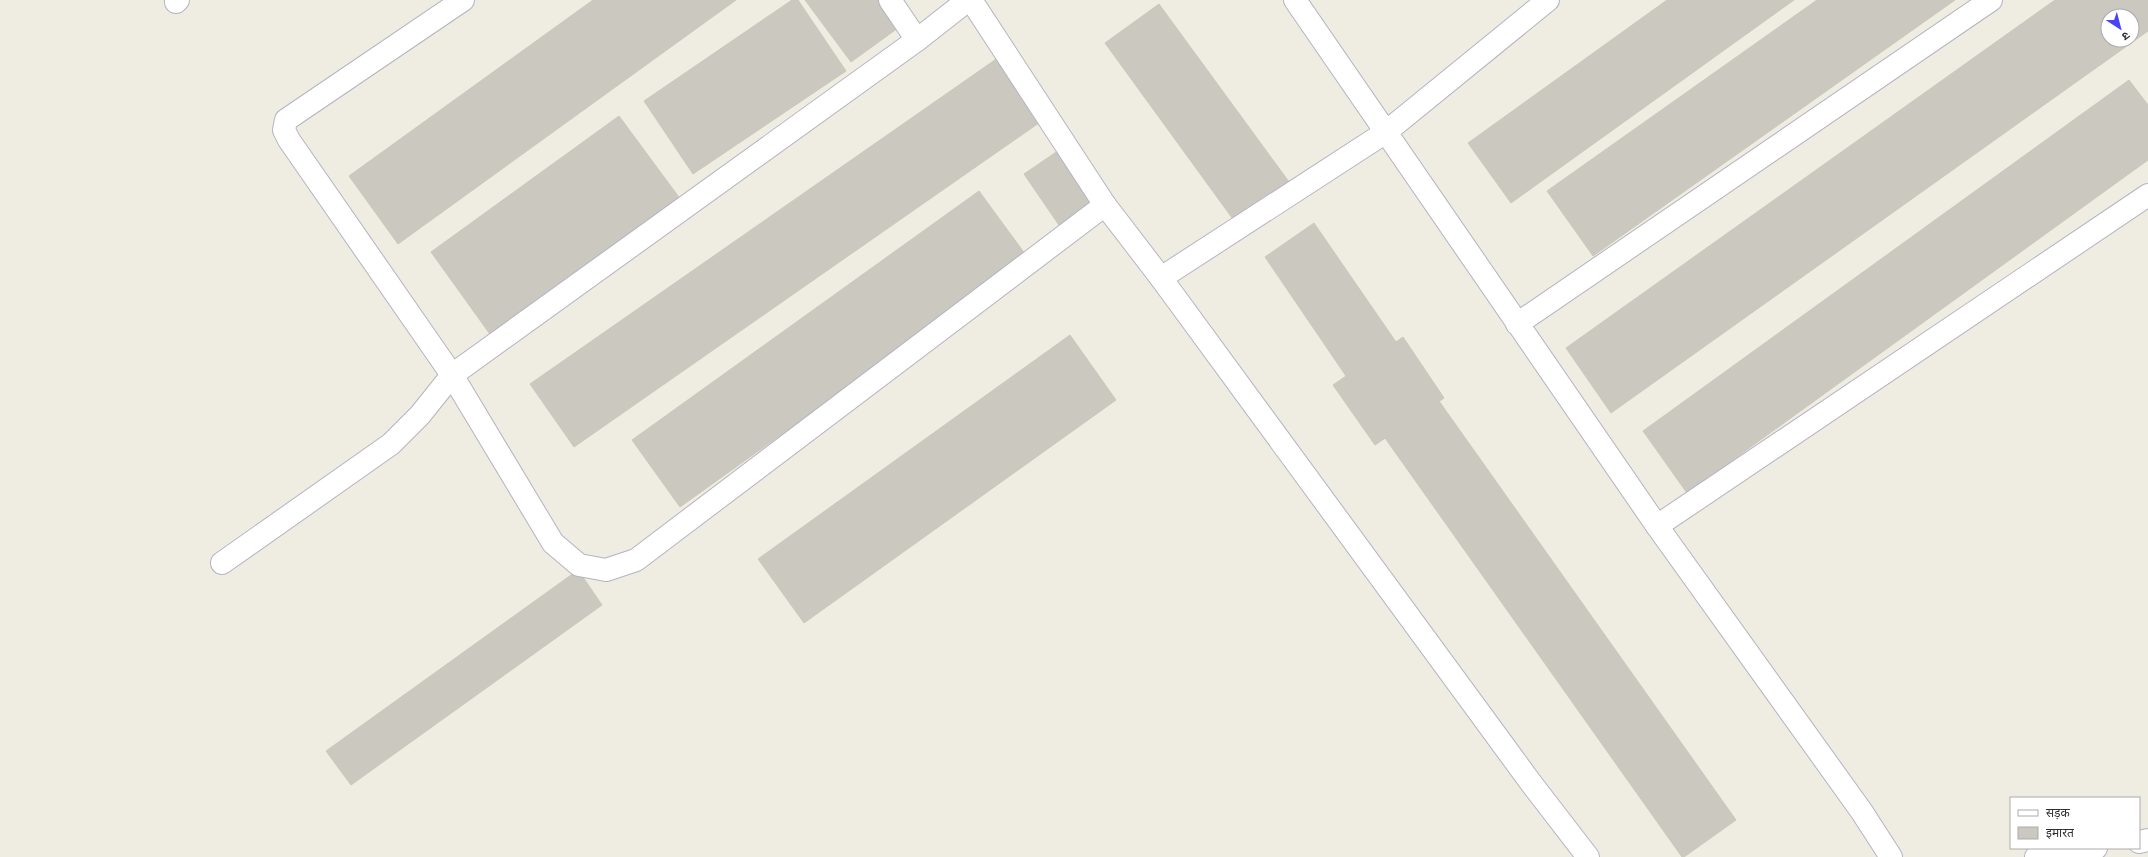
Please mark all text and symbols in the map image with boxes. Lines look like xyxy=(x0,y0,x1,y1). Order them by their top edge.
north arrow xyxy=(2100,8,2140,48)
text: उ xyxy=(2119,29,2133,44)
legend xyxy=(2010,797,2140,849)
text: सड़क xyxy=(2046,805,2071,820)
text: इमारत xyxy=(2046,825,2075,840)

